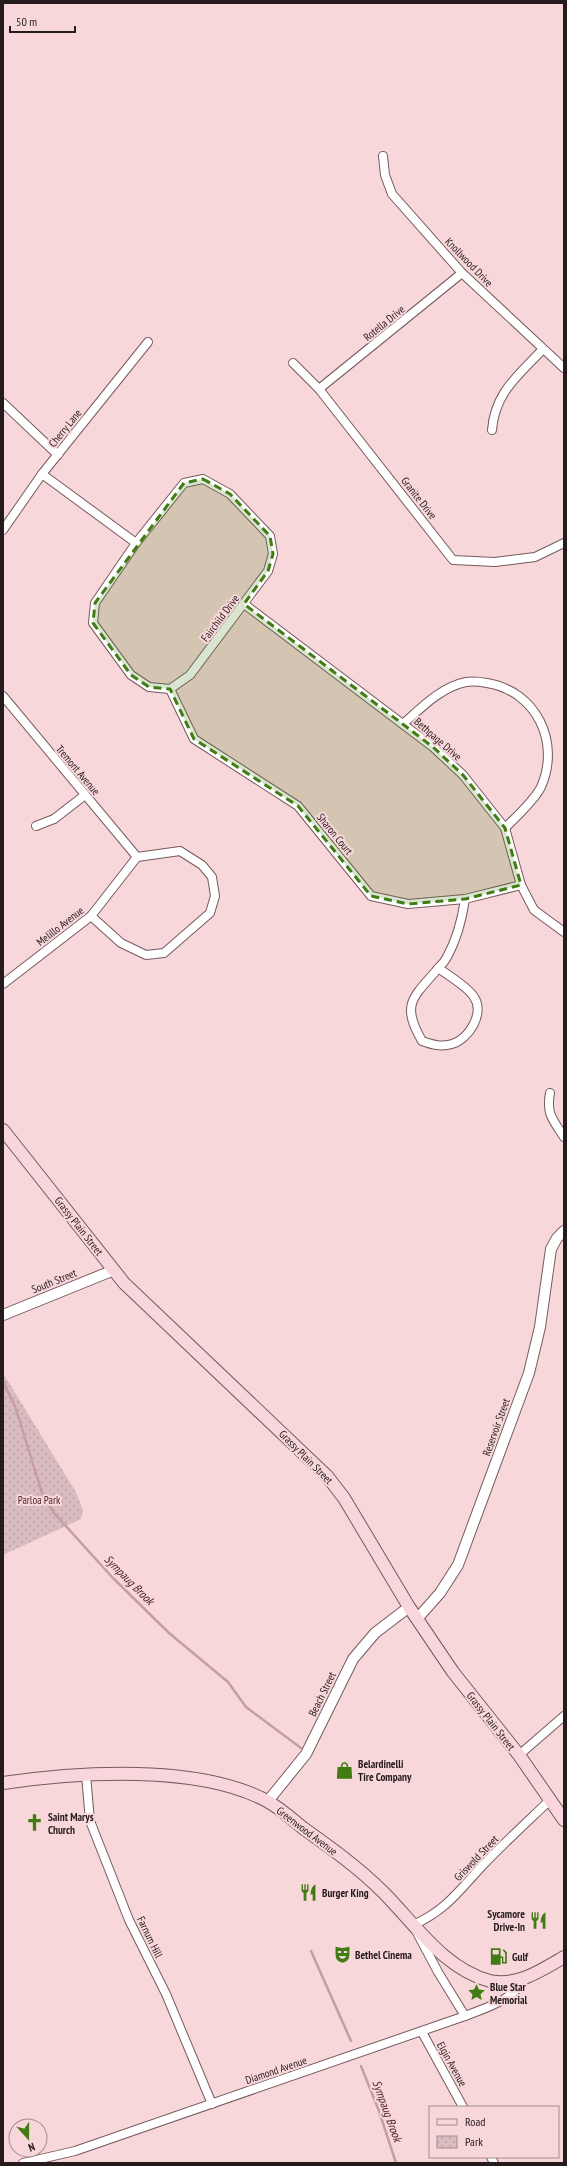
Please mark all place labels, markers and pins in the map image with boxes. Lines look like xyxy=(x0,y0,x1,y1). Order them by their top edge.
place label: Belardinelli Tire Company xyxy=(358,1757,412,1784)
shop icon: Belardinelli Tire Company xyxy=(335,1760,355,1780)
place label: Saint Marys Church xyxy=(48,1810,94,1837)
church icon: Saint Marys Church xyxy=(25,1813,45,1833)
restaurant icon: Burger King xyxy=(299,1883,319,1903)
place label: Burger King xyxy=(322,1886,369,1900)
place label: Sycamore Drive-In xyxy=(487,1907,525,1934)
restaurant icon: Sycamore Drive-In xyxy=(528,1910,548,1930)
theatre icon: Bethel Cinema xyxy=(332,1945,352,1965)
fuel station icon: Gulf xyxy=(489,1947,509,1967)
place label: Bethel Cinema xyxy=(355,1948,412,1962)
place label: Gulf xyxy=(512,1950,529,1964)
place label: Blue Star Memorial xyxy=(490,1980,527,2007)
place icon: Blue Star Memorial xyxy=(467,1983,487,2003)

